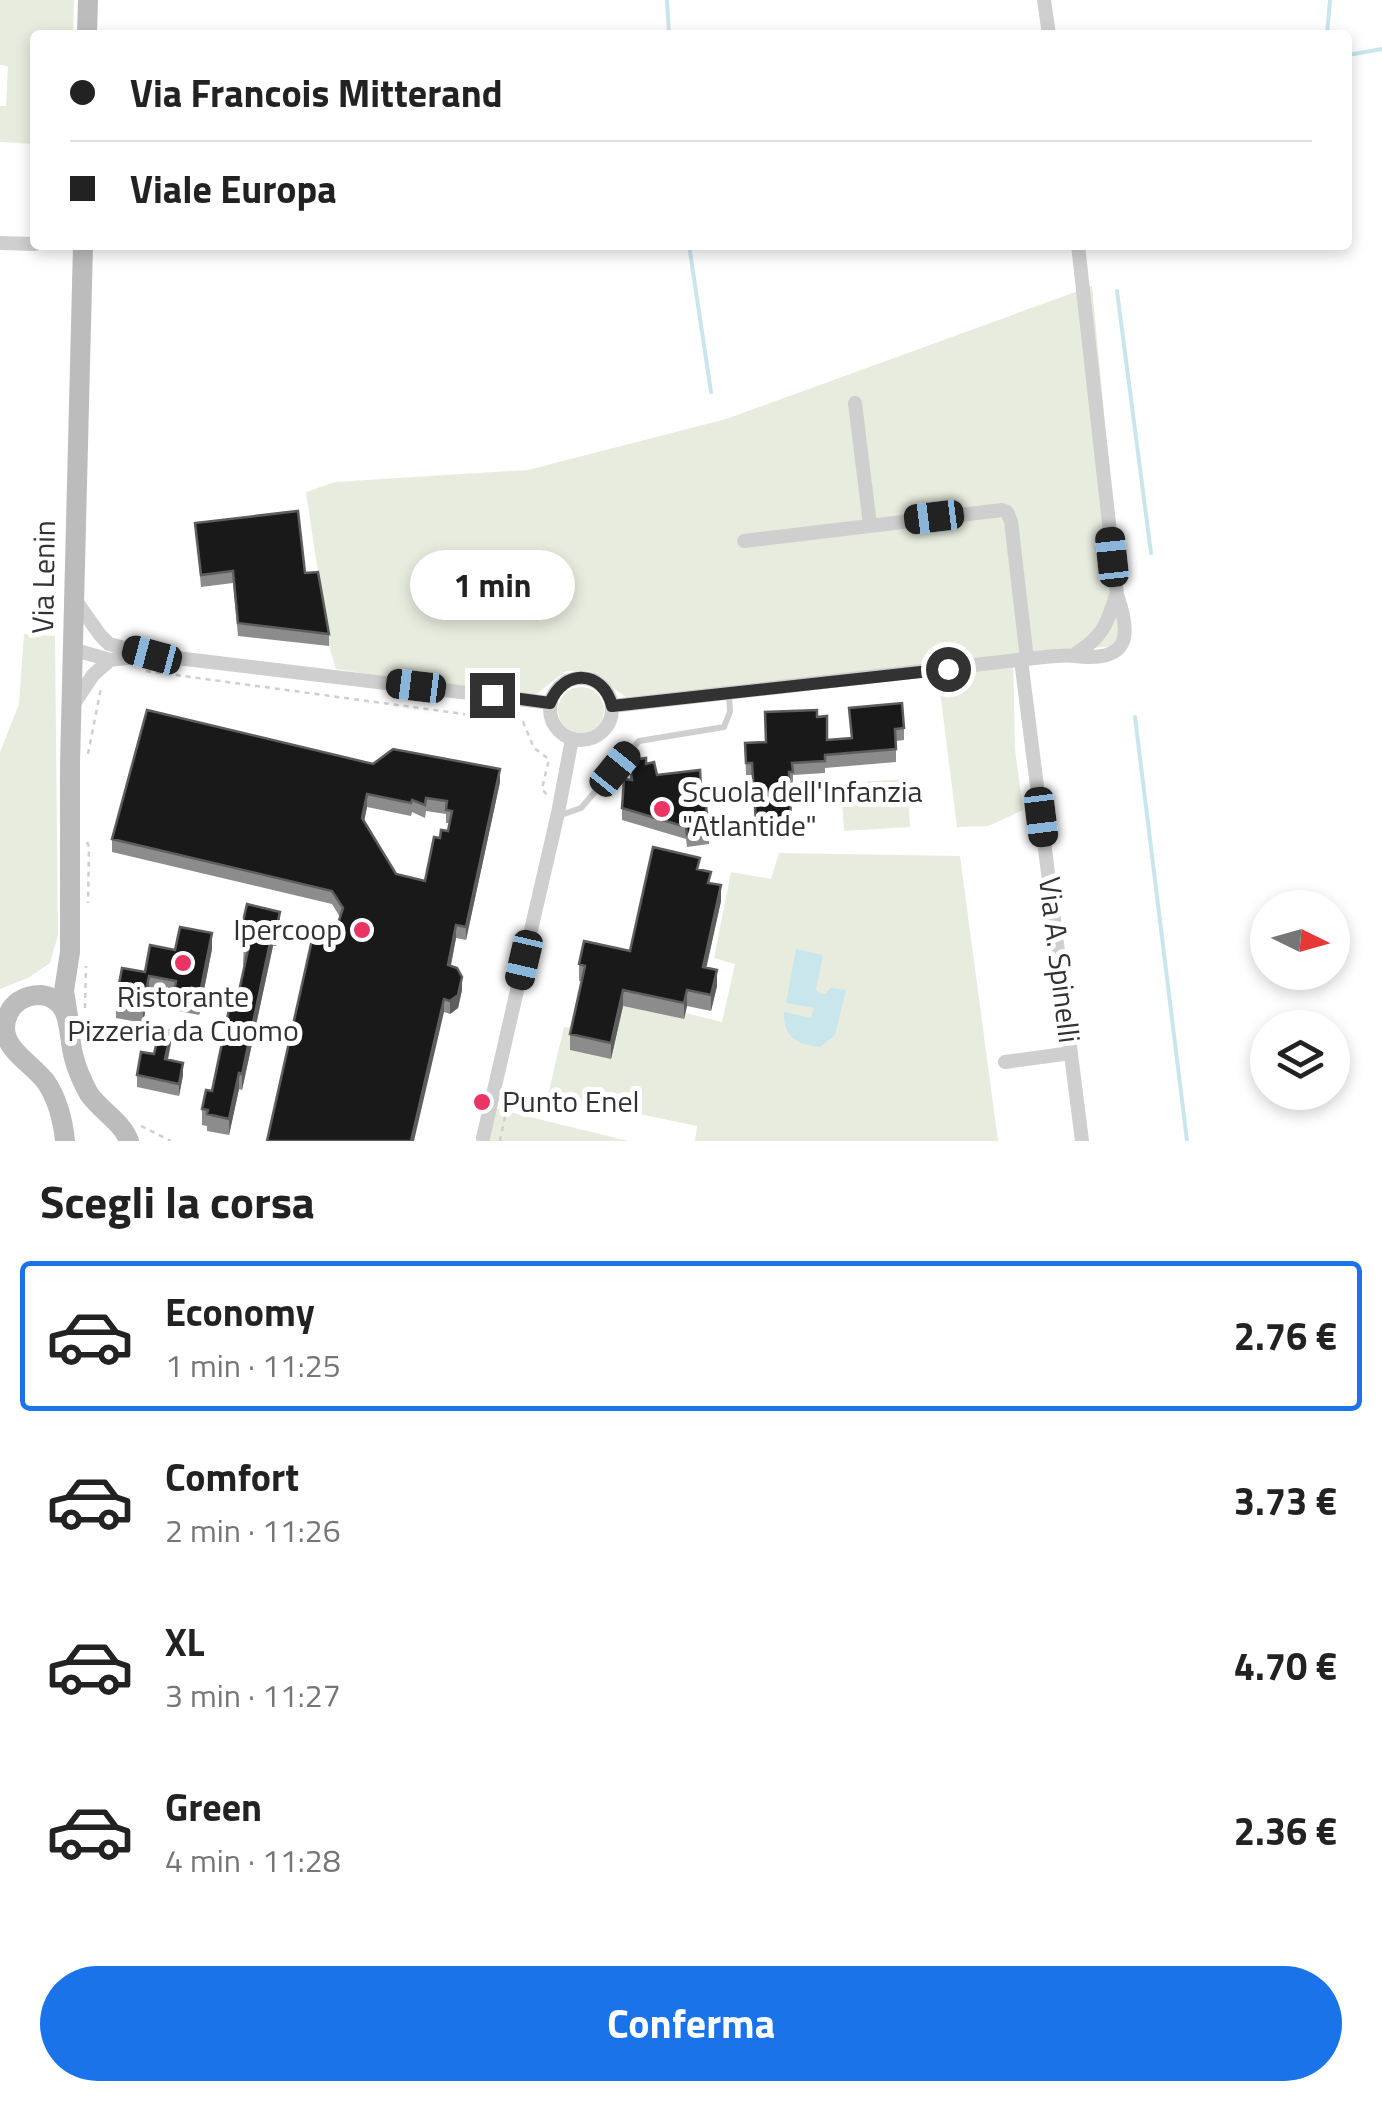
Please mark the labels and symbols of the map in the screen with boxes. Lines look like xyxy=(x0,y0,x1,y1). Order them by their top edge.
car xyxy=(902,498,966,536)
street label: Via Lenin xyxy=(19,520,67,634)
car xyxy=(1094,526,1130,588)
callout: 1 min xyxy=(410,550,574,620)
car xyxy=(119,633,185,677)
route start xyxy=(926,647,971,692)
car xyxy=(384,667,448,705)
route end xyxy=(470,673,515,718)
car xyxy=(584,736,646,802)
place label: Scuola dell'Infanzia "Atlantide" xyxy=(682,768,923,848)
car xyxy=(1022,785,1060,849)
marker: Scuola dell'Infanzia "Atlantide" xyxy=(651,798,673,820)
street label: Via A. Spinelli xyxy=(1027,874,1093,1046)
north arrow xyxy=(1250,890,1350,990)
place label: Ipercoop xyxy=(233,906,342,952)
marker: Ipercoop xyxy=(351,919,373,941)
car xyxy=(503,927,545,993)
marker: Ristorante Pizzeria da Cuomo xyxy=(172,952,194,974)
place label: Ristorante Pizzeria da Cuomo xyxy=(67,973,299,1053)
place label: Punto Enel xyxy=(502,1078,640,1124)
marker: Punto Enel xyxy=(471,1091,493,1113)

